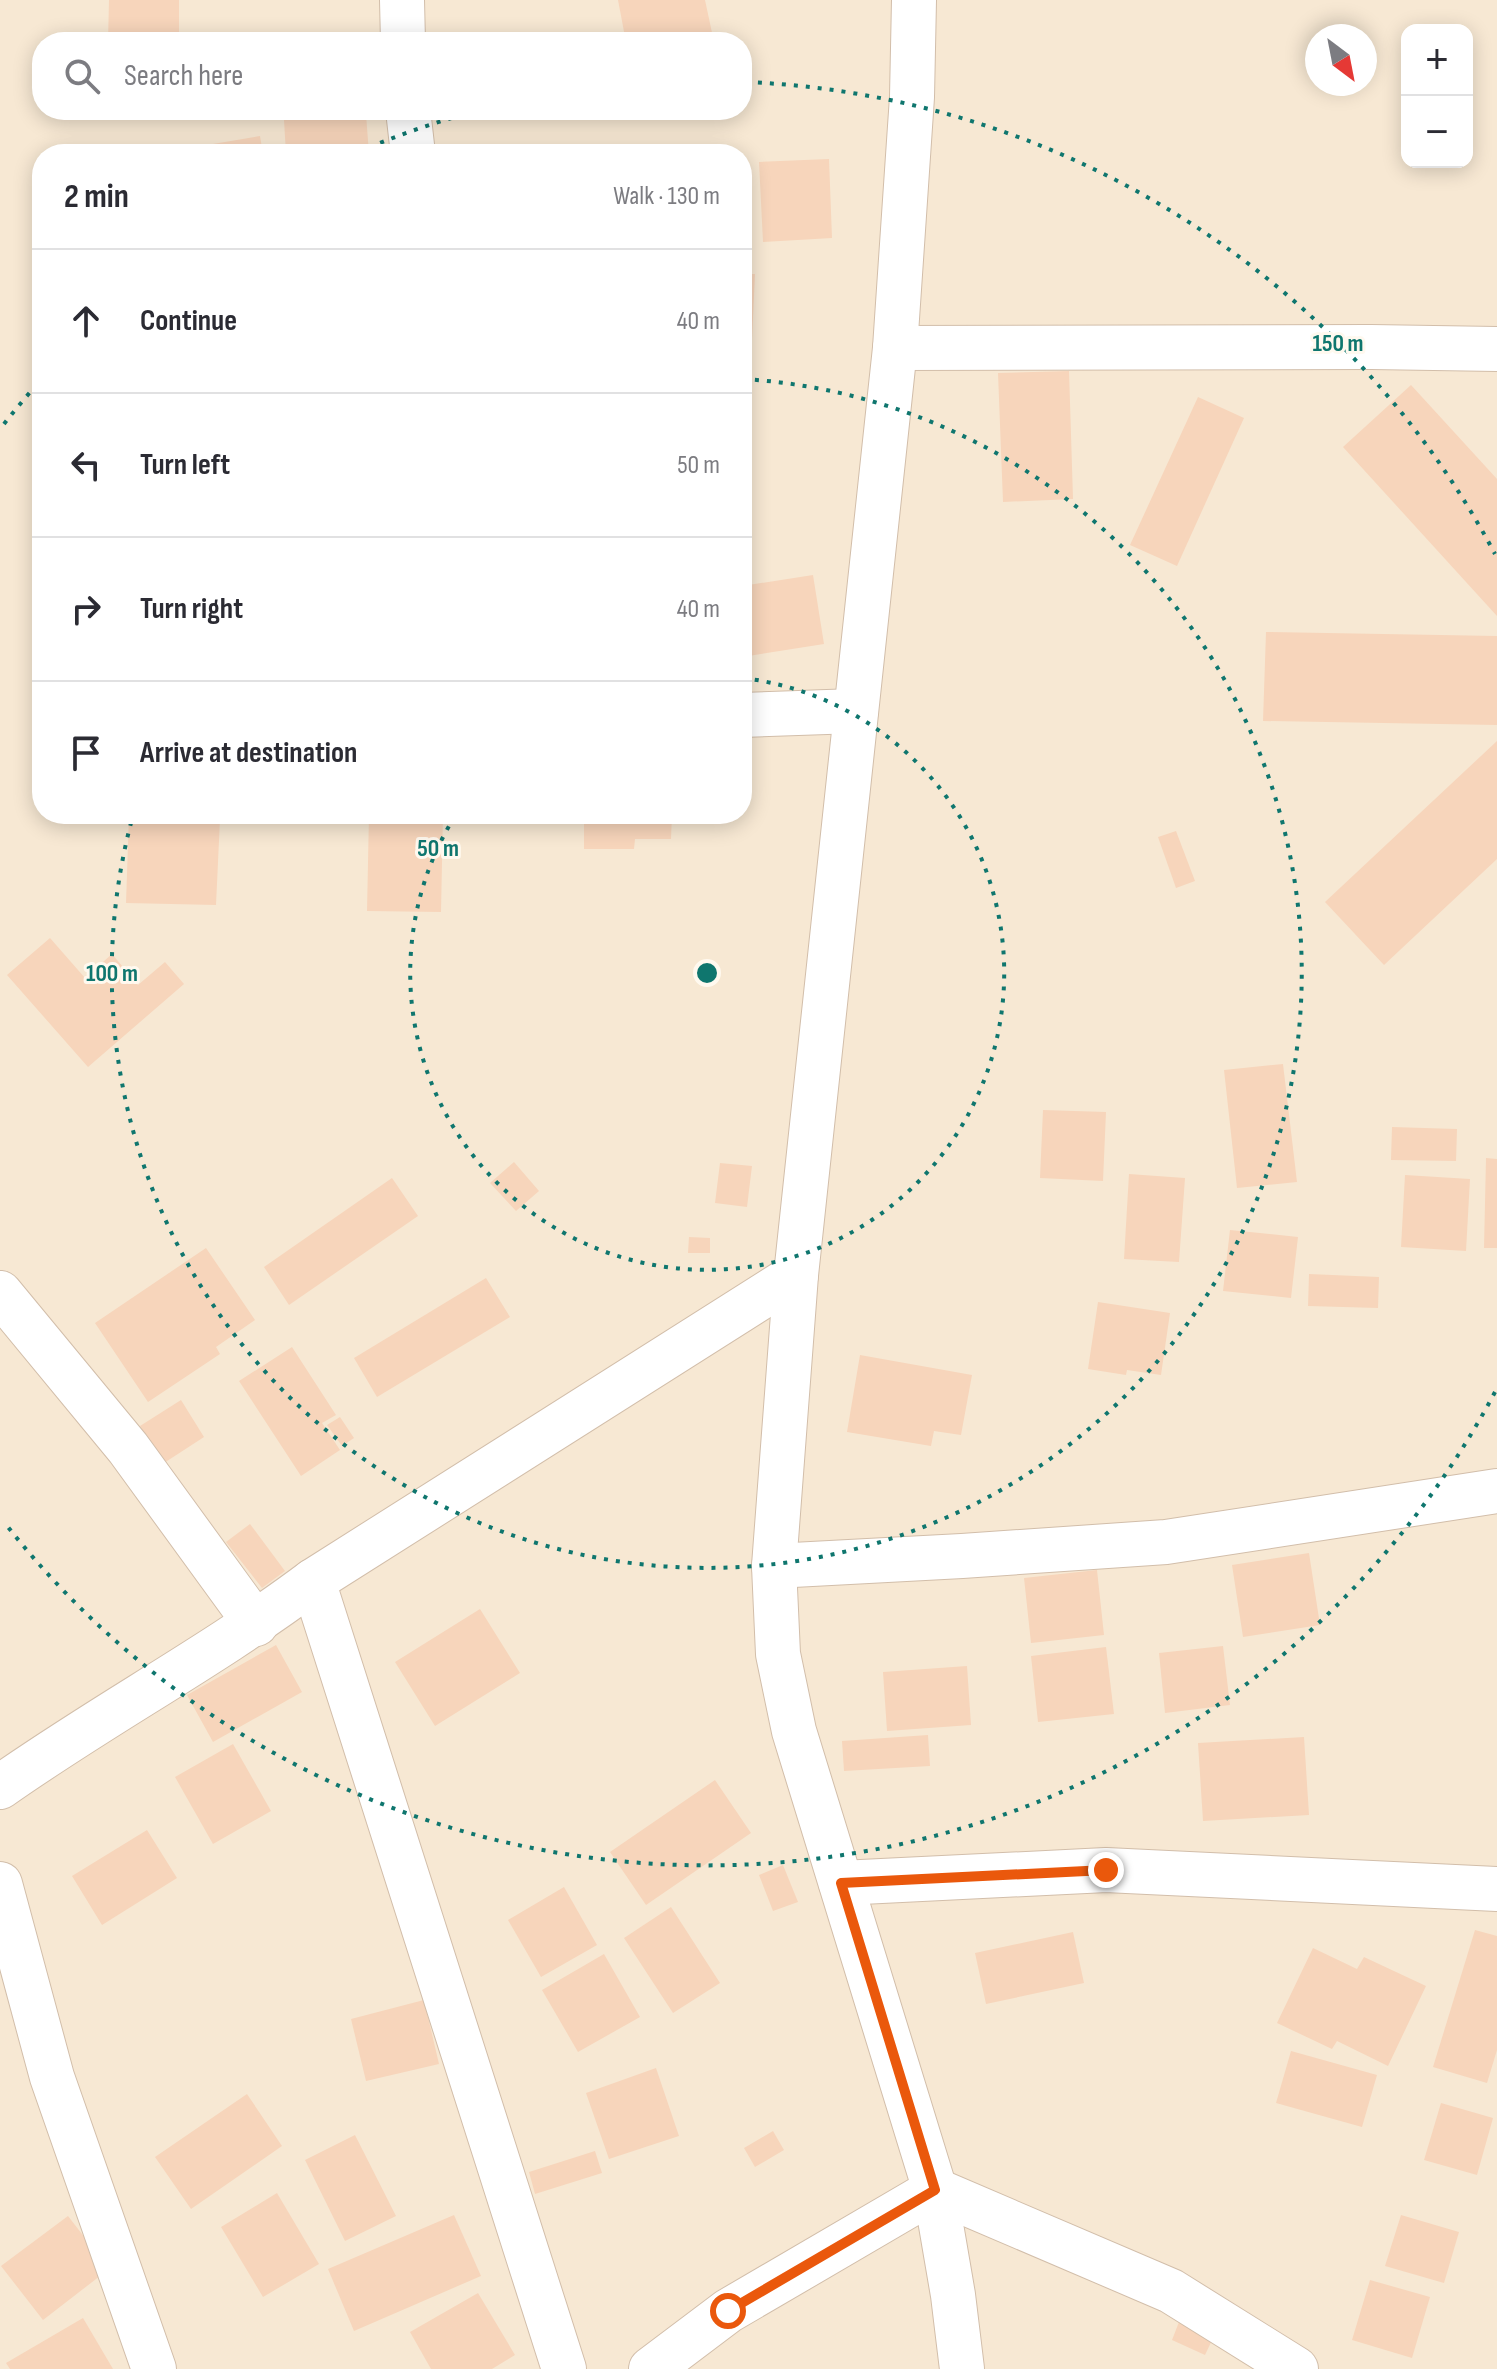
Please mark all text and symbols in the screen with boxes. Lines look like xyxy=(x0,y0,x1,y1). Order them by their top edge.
north arrow xyxy=(1305,24,1377,96)
map controls xyxy=(1401,24,1473,168)
button: + xyxy=(1401,24,1473,96)
search box xyxy=(32,32,752,120)
icon: search xyxy=(60,54,104,98)
text: Search here xyxy=(124,58,243,94)
button: − xyxy=(1401,96,1473,168)
text: 2 min xyxy=(64,176,129,217)
text: Walk · 130 m xyxy=(613,181,720,212)
icon: ahead xyxy=(64,299,108,343)
text: Continue xyxy=(140,303,237,339)
text: 40 m xyxy=(677,306,720,337)
text: 150 m xyxy=(1312,329,1364,358)
icon: left xyxy=(64,443,108,487)
text: Turn left xyxy=(140,447,230,483)
text: 50 m xyxy=(677,450,720,481)
icon: right xyxy=(64,587,108,631)
text: Turn right xyxy=(140,591,243,627)
text: 40 m xyxy=(677,594,720,625)
icon: arrive xyxy=(64,731,108,775)
text: Arrive at destination xyxy=(140,735,357,771)
text: 50 m xyxy=(417,834,459,863)
text: 100 m xyxy=(86,959,138,988)
centre of rings xyxy=(693,959,721,987)
route end xyxy=(1088,1852,1124,1888)
route start xyxy=(710,2293,746,2329)

